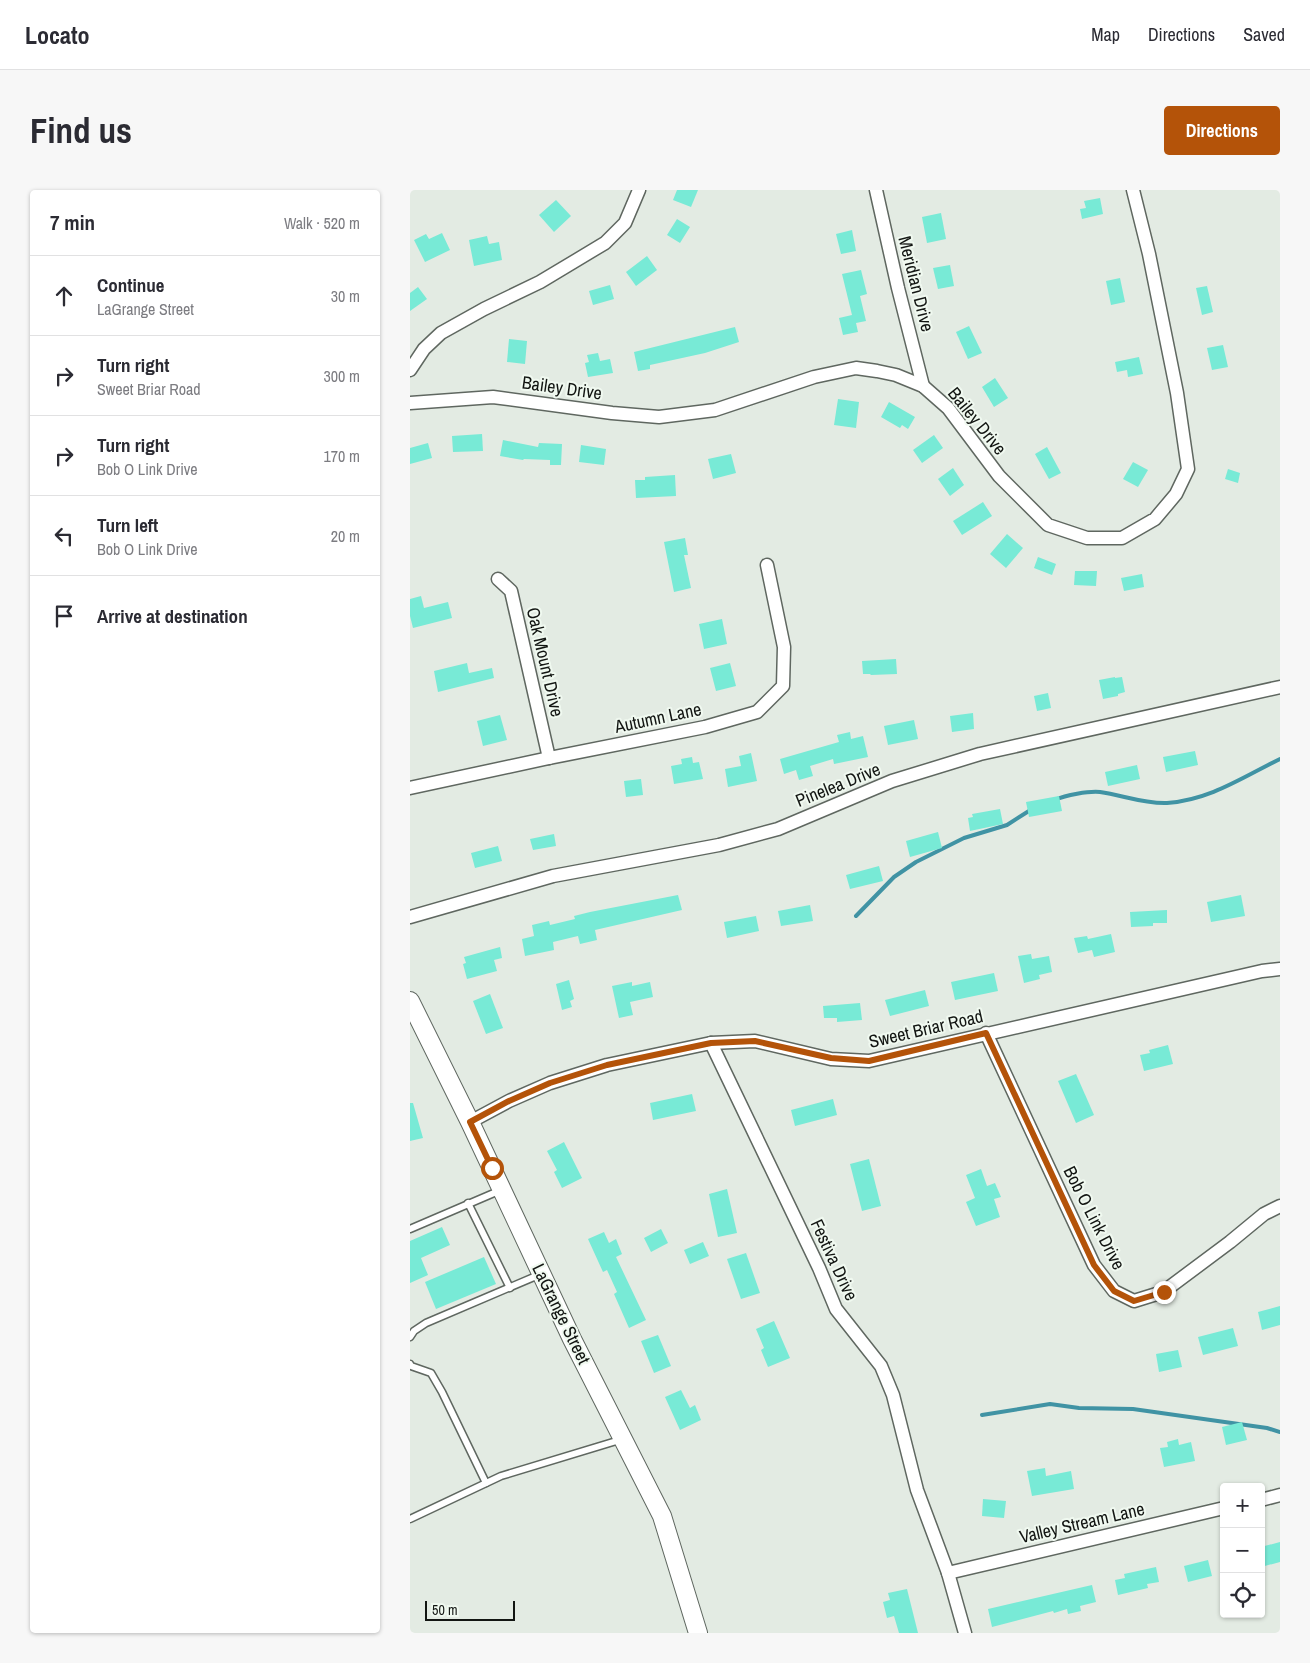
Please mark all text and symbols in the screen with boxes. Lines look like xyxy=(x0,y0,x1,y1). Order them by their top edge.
text: Locato xyxy=(25,19,90,51)
text: Map xyxy=(1091,22,1120,47)
text: Directions xyxy=(1148,22,1215,47)
text: Saved xyxy=(1243,22,1285,47)
button: Directions xyxy=(1164,106,1280,155)
text: Find us xyxy=(30,107,132,154)
text: 7 min xyxy=(50,208,95,237)
text: Walk · 520 m xyxy=(284,212,360,234)
street label: Meridian Drive xyxy=(893,233,940,334)
text: Continue xyxy=(97,272,165,298)
icon: ahead xyxy=(50,282,78,310)
text: 30 m xyxy=(331,285,360,307)
text: LaGrange Street xyxy=(97,298,194,320)
text: Turn right xyxy=(97,352,169,378)
icon: right xyxy=(50,362,78,390)
text: 300 m xyxy=(324,365,360,387)
street label: Bailey Drive xyxy=(521,370,604,405)
text: Sweet Briar Road xyxy=(97,378,201,400)
street label: Bailey Drive xyxy=(942,382,1012,460)
text: Turn right xyxy=(97,432,169,458)
icon: right xyxy=(50,442,78,470)
text: 170 m xyxy=(324,445,360,467)
text: Bob O Link Drive xyxy=(97,458,198,480)
text: Turn left xyxy=(97,512,158,538)
icon: left xyxy=(50,522,78,550)
text: 20 m xyxy=(331,525,360,547)
text: Bob O Link Drive xyxy=(97,538,198,560)
icon: arrive xyxy=(50,602,78,630)
text: Arrive at destination xyxy=(97,603,248,629)
street label: Oak Mount Drive xyxy=(521,605,570,719)
street label: Autumn Lane xyxy=(611,696,703,739)
street label: Pinelea Drive xyxy=(792,756,884,813)
street label: Sweet Briar Road xyxy=(866,1003,985,1054)
route start xyxy=(481,1157,504,1180)
street label: Bob O Link Drive xyxy=(1058,1162,1131,1274)
street label: Festiva Drive xyxy=(805,1215,864,1305)
street label: LaGrange Street xyxy=(526,1259,597,1368)
route end xyxy=(1153,1281,1176,1304)
map controls xyxy=(1220,1483,1265,1618)
button: + xyxy=(1220,1483,1265,1528)
street label: Valley Stream Lane xyxy=(1017,1496,1147,1549)
button: − xyxy=(1220,1528,1265,1573)
button: locate xyxy=(1220,1573,1265,1618)
scale bar xyxy=(425,1598,515,1621)
text: 50 m xyxy=(432,1601,458,1619)

